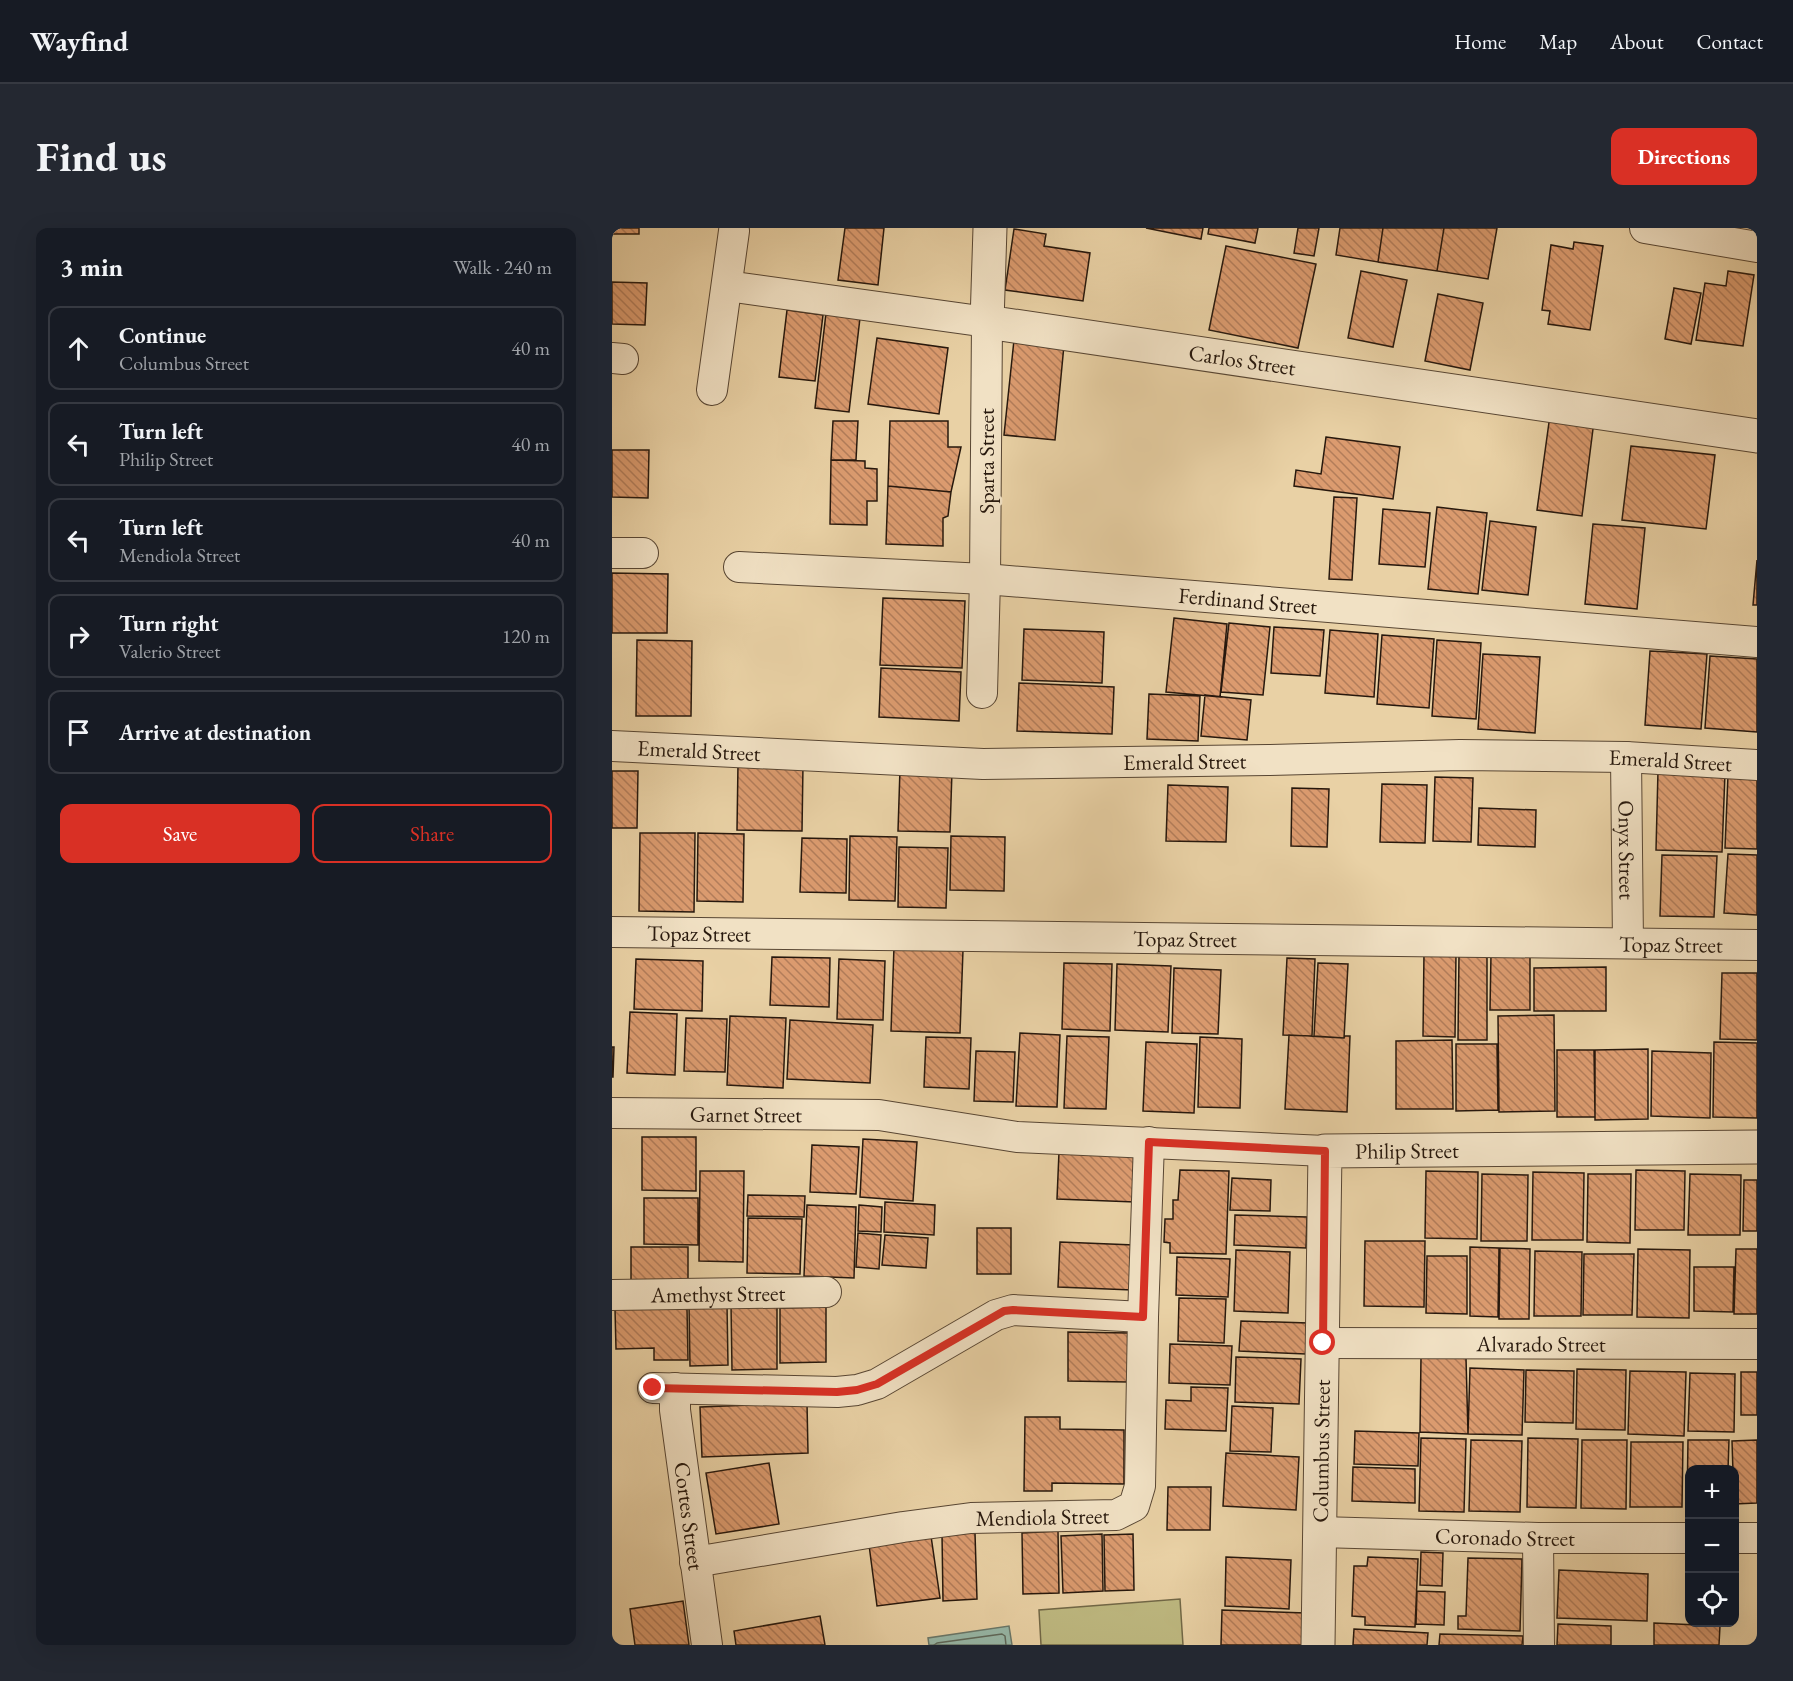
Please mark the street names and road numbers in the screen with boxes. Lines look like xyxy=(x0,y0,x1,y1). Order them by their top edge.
street label: Carlos Street xyxy=(1187,338,1298,383)
street label: Sparta Street xyxy=(972,408,1001,514)
street label: Ferdinand Street xyxy=(1177,581,1318,621)
street label: Emerald Street xyxy=(636,733,761,768)
street label: Emerald Street xyxy=(1609,743,1733,778)
street label: Emerald Street xyxy=(1123,746,1247,777)
street label: Onyx Street xyxy=(1611,800,1642,900)
street label: Topaz Street xyxy=(647,918,751,949)
street label: Topaz Street xyxy=(1133,924,1237,954)
street label: Topaz Street xyxy=(1619,929,1723,960)
street label: Garnet Street xyxy=(690,1100,802,1129)
street label: Philip Street xyxy=(1355,1136,1459,1166)
street label: Amethyst Street xyxy=(649,1279,786,1309)
street label: Alvarado Street xyxy=(1475,1329,1606,1359)
street label: Columbus Street xyxy=(1306,1379,1337,1523)
street label: Cortes Street xyxy=(667,1460,711,1572)
street label: Mendiola Street xyxy=(975,1501,1110,1533)
street label: Coronado Street xyxy=(1435,1521,1575,1553)

